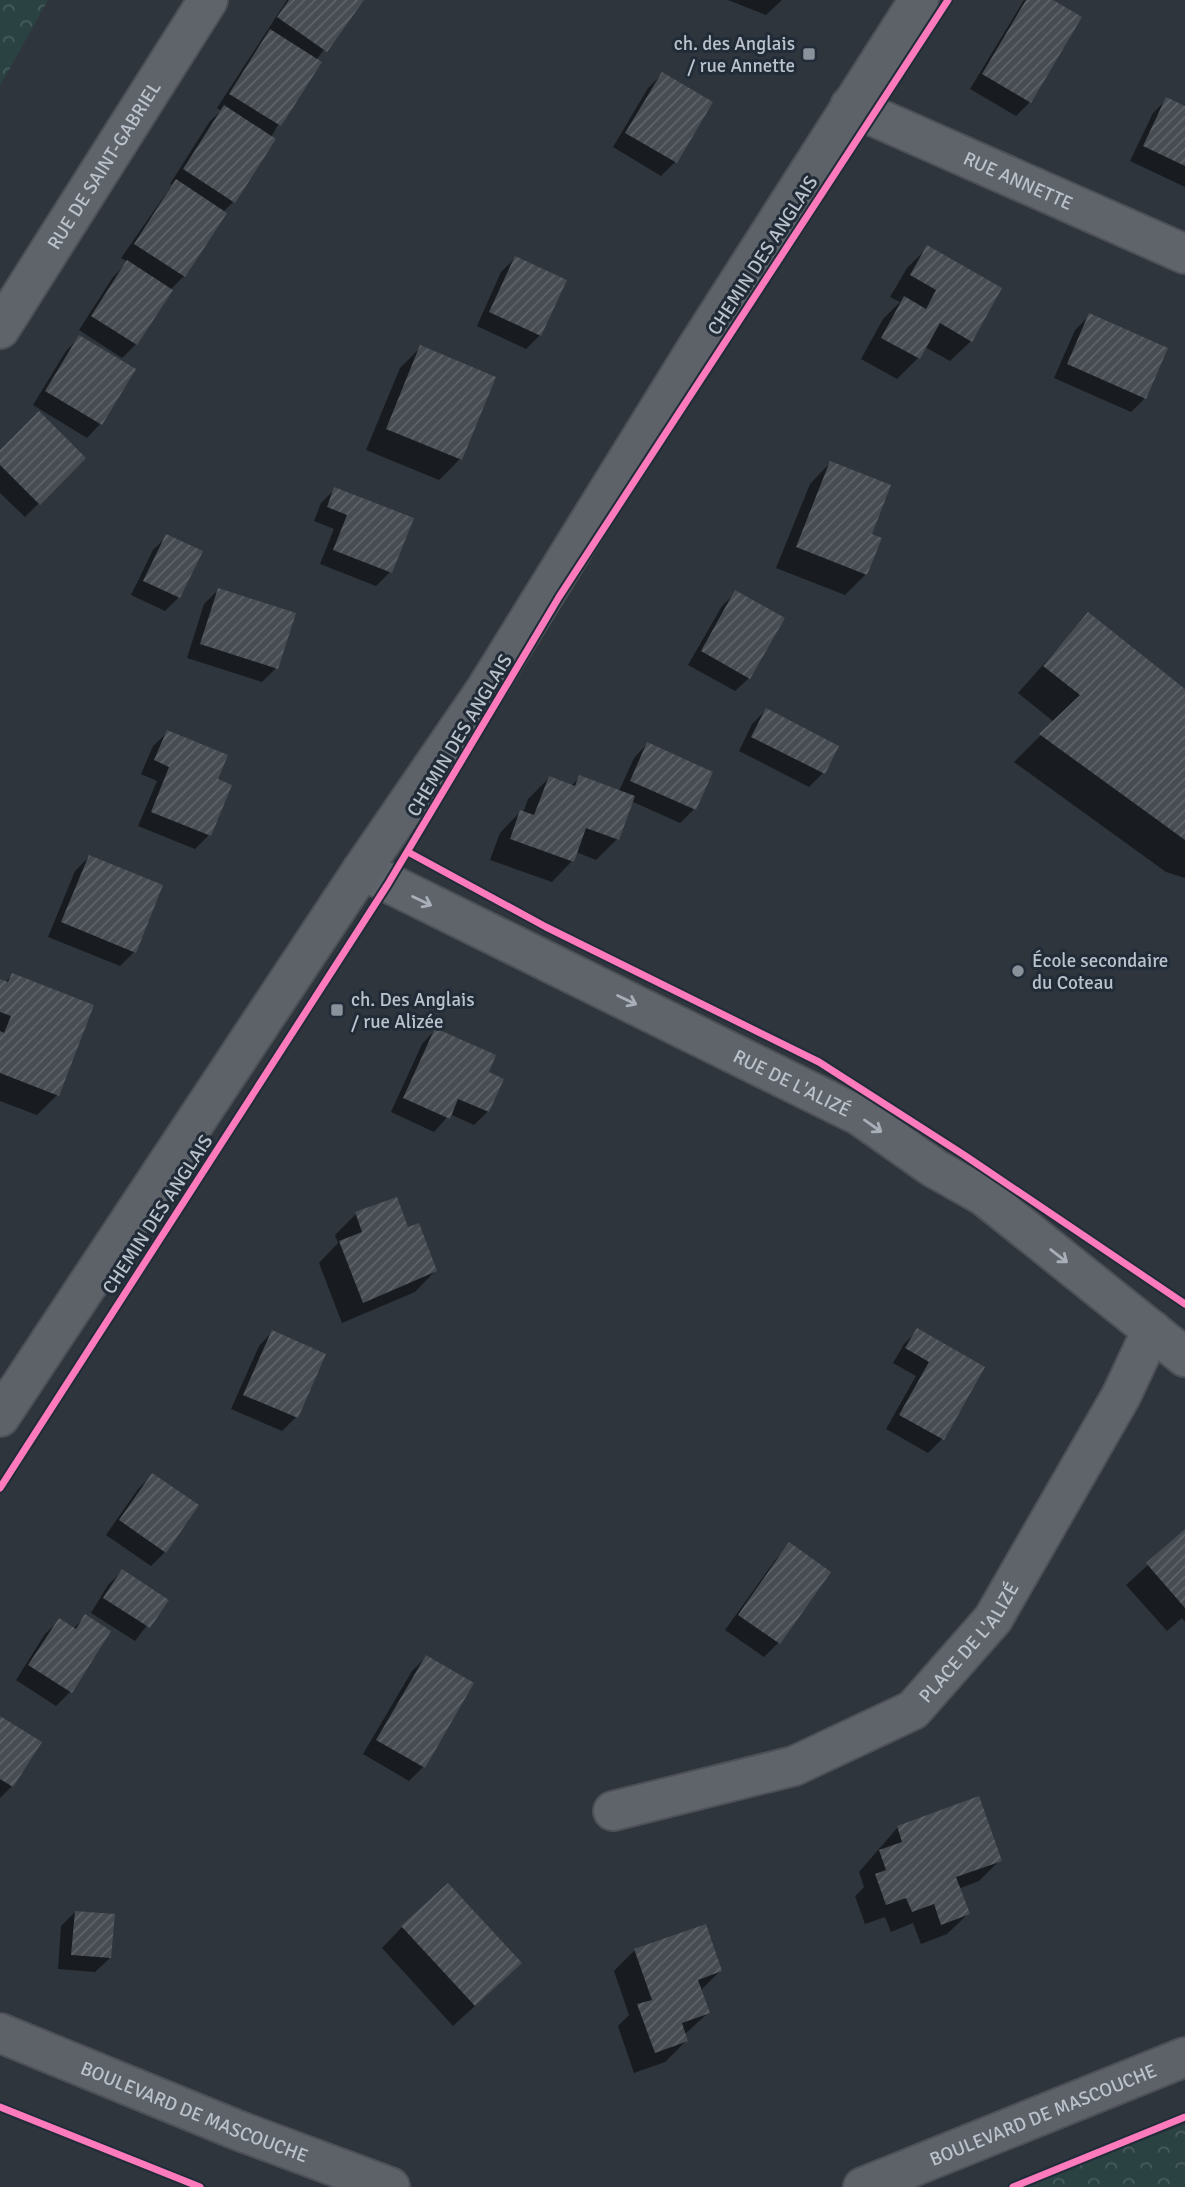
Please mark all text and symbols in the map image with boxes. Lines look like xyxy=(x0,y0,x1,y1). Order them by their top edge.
place label: ch. des Anglais / rue Annette xyxy=(674,32,795,78)
marker: ch. des Anglais / rue Annette xyxy=(801,46,817,62)
street label: RUE DE SAINT-GABRIEL xyxy=(42,77,167,254)
street label: RUE ANNETTE xyxy=(959,147,1076,216)
street label: CHEMIN DES ANGLAIS xyxy=(702,171,823,340)
street label: CHEMIN DES ANGLAIS xyxy=(402,650,518,821)
one-way arrow xyxy=(411,894,432,908)
place label: École secondaire du Coteau xyxy=(1032,949,1168,995)
marker: École secondaire du Coteau xyxy=(1010,963,1026,979)
place label: ch. Des Anglais / rue Alizée xyxy=(351,988,475,1034)
one-way arrow xyxy=(616,994,637,1007)
marker: ch. Des Anglais / rue Alizée xyxy=(329,1002,345,1018)
street label: RUE DE L'ALIZÉ xyxy=(729,1044,855,1123)
one-way arrow xyxy=(863,1119,882,1133)
street label: CHEMIN DES ANGLAIS xyxy=(97,1130,218,1299)
one-way arrow xyxy=(1050,1248,1068,1263)
street label: PLACE DE L'ALIZÉ xyxy=(914,1578,1024,1708)
street label: BOULEVARD DE MASCOUCHE xyxy=(77,2056,311,2168)
street label: BOULEVARD DE MASCOUCHE xyxy=(926,2059,1160,2172)

